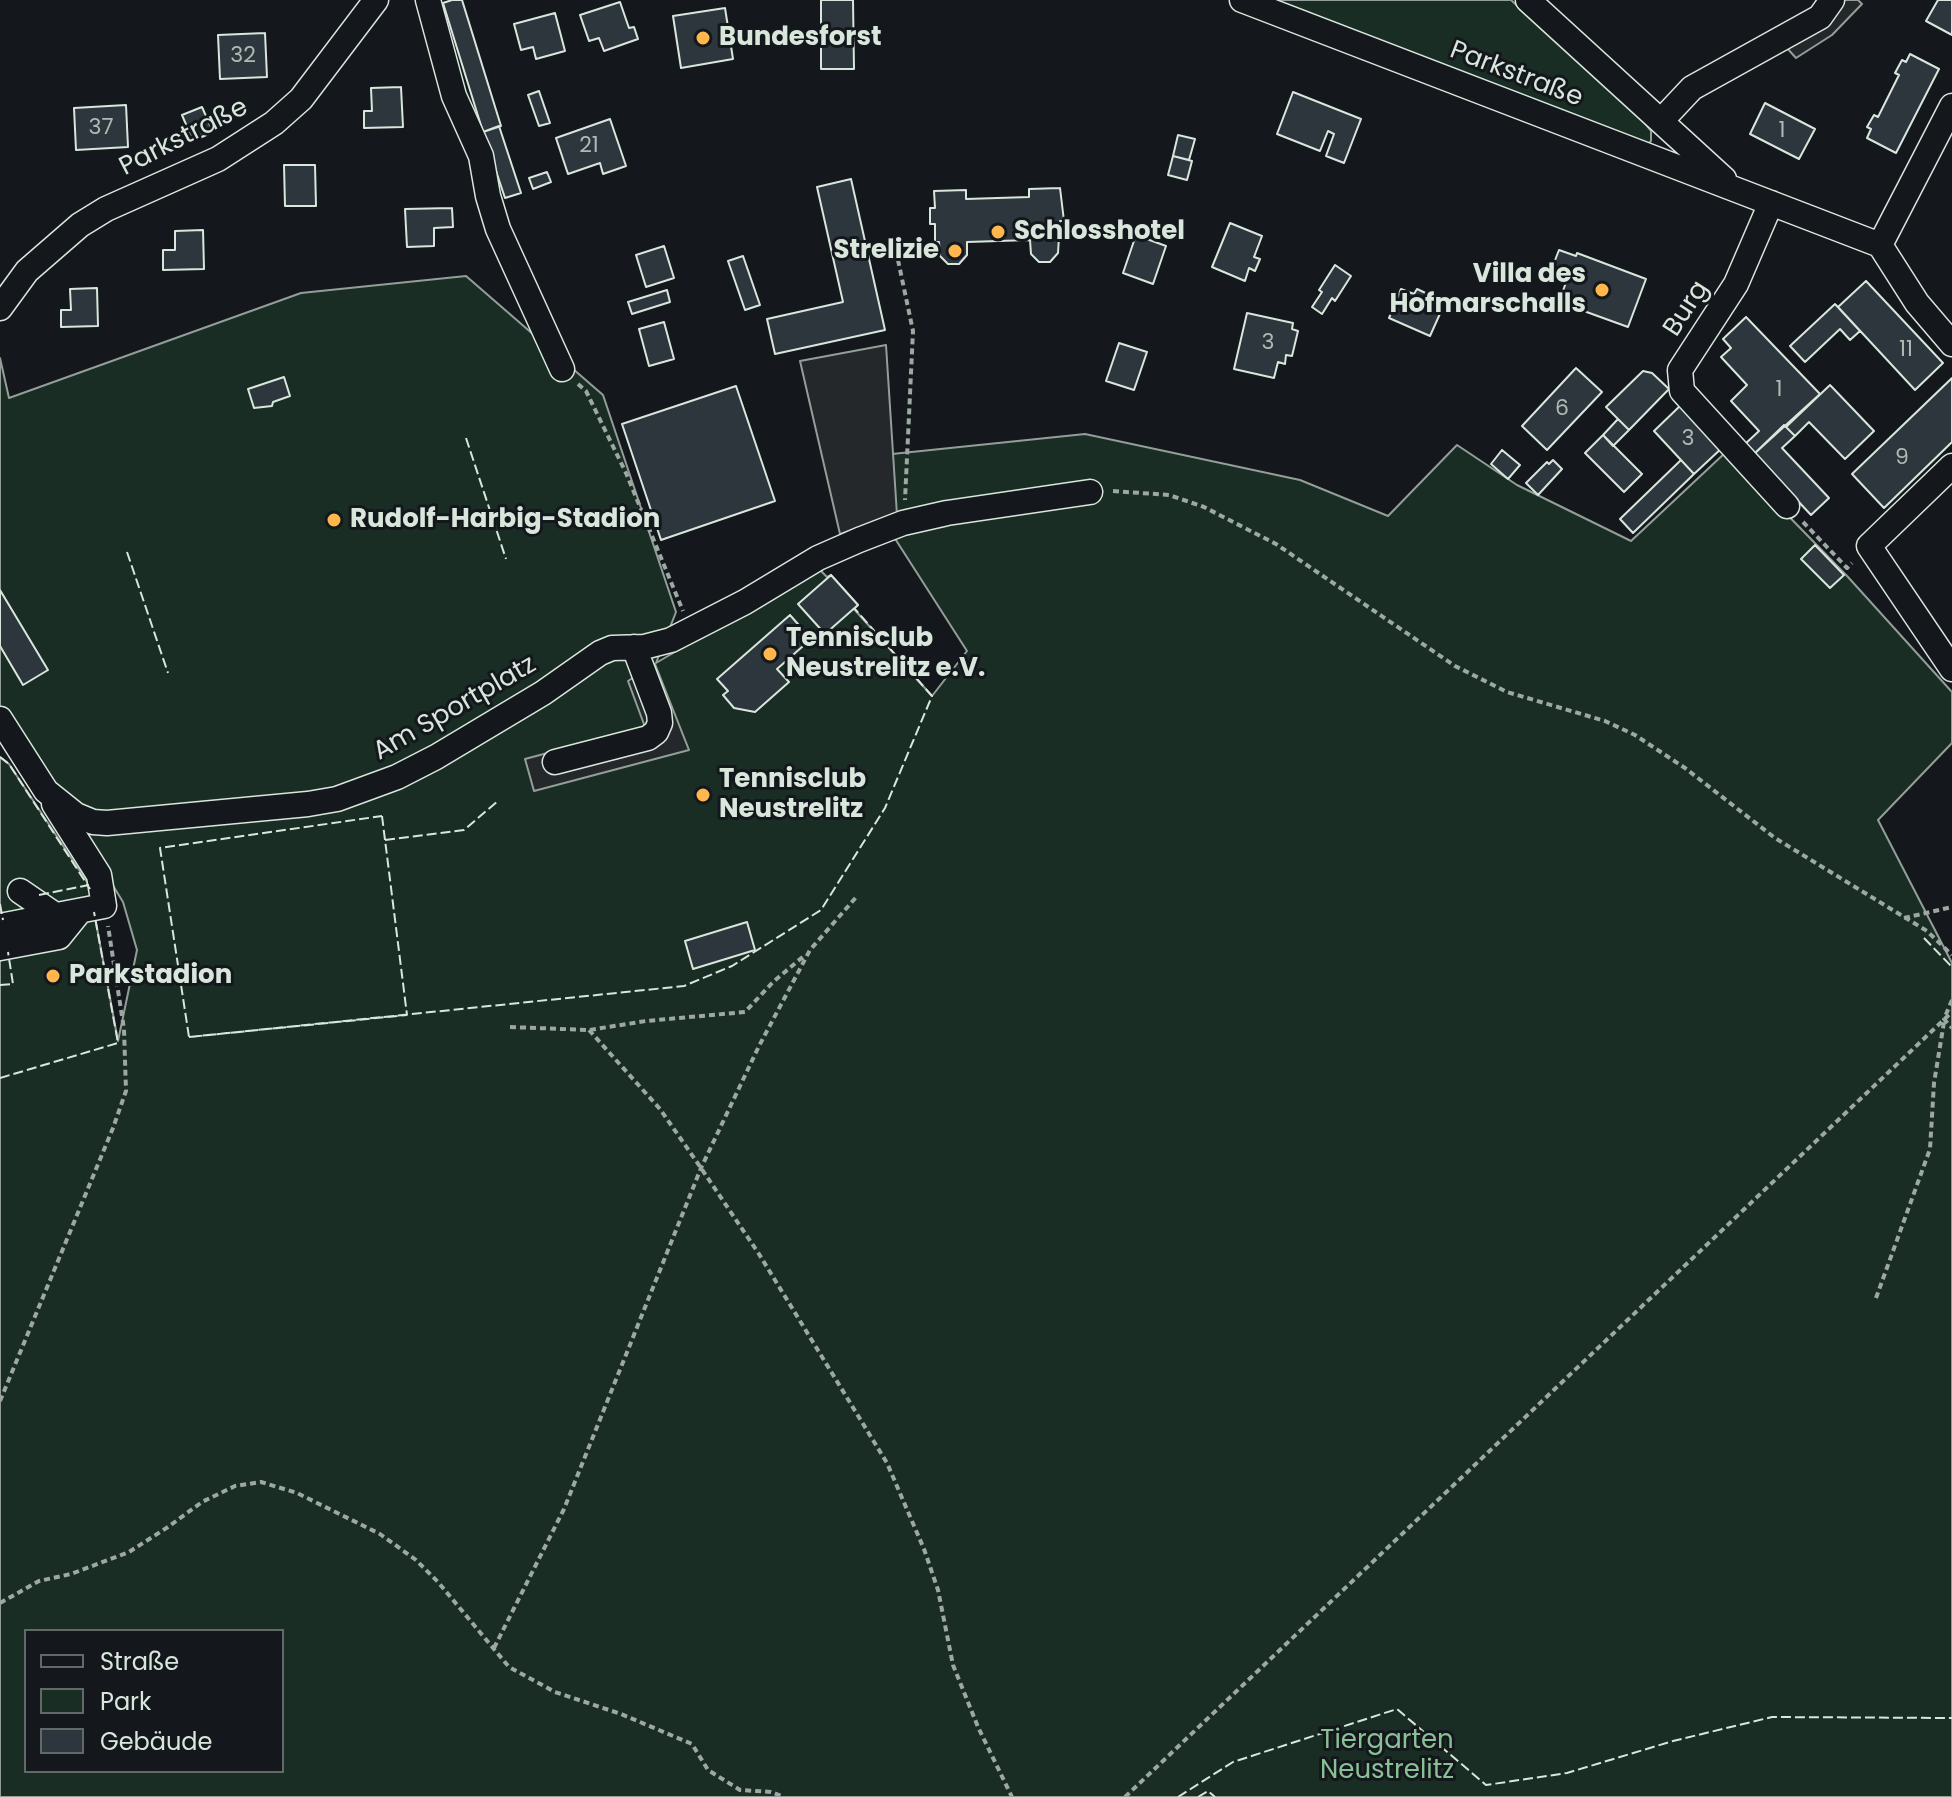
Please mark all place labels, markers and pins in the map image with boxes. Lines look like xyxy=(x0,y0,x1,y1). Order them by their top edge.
place label: Bundesforst xyxy=(719,22,881,54)
marker: Bundesforst xyxy=(694,29,712,47)
place label: Schlosshotel xyxy=(1014,216,1185,248)
marker: Schlosshotel xyxy=(989,223,1007,241)
place label: Strelizie xyxy=(833,235,939,267)
marker: Strelizie xyxy=(946,242,964,260)
place label: Villa des Hofmarschalls xyxy=(1389,259,1586,320)
marker: Villa des Hofmarschalls xyxy=(1593,281,1611,299)
place label: Rudolf-Harbig-Stadion xyxy=(350,504,660,536)
marker: Rudolf-Harbig-Stadion xyxy=(325,511,343,529)
place label: Tennisclub Neustrelitz e.V. xyxy=(786,623,985,684)
marker: Tennisclub Neustrelitz e.V. xyxy=(761,645,779,663)
place label: Tennisclub Neustrelitz xyxy=(719,764,866,826)
marker: Tennisclub Neustrelitz xyxy=(694,786,712,804)
place label: Parkstadion xyxy=(69,960,232,992)
marker: Parkstadion xyxy=(44,967,62,985)

